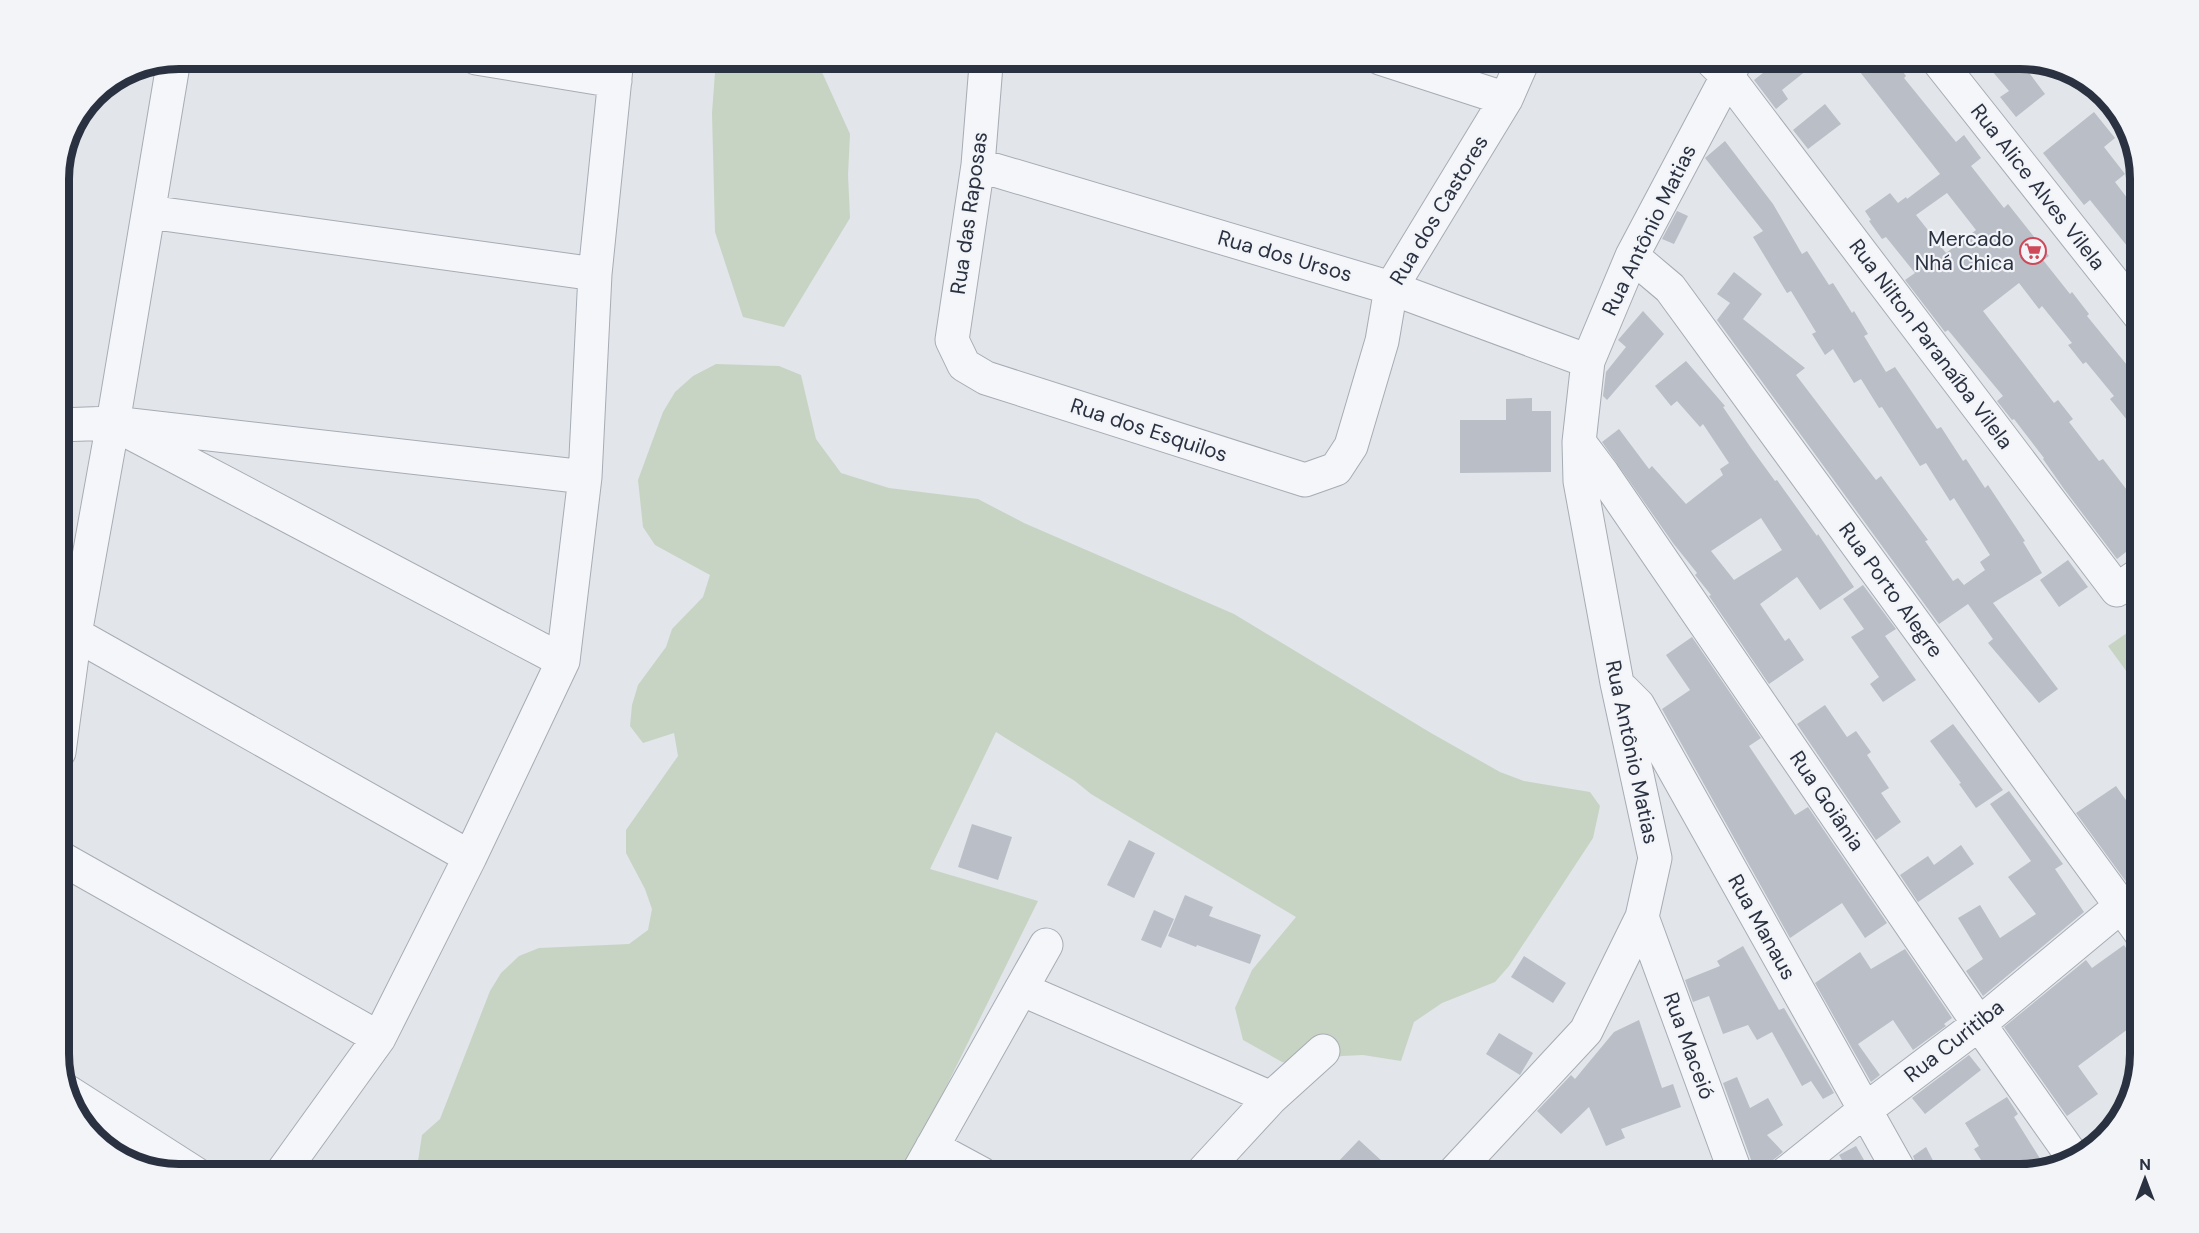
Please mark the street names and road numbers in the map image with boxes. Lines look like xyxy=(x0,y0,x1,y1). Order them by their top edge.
street label: Rua Alice Alves Vilela xyxy=(1964,98,2112,276)
street label: Rua das Raposas xyxy=(944,130,994,296)
street label: Rua dos Castores xyxy=(1383,130,1495,290)
street label: Rua Antônio Matias xyxy=(1595,140,1703,320)
street label: Rua dos Ursos xyxy=(1215,223,1355,289)
street label: Rua Nilton Paranaíba Vilela xyxy=(1843,233,2019,455)
street label: Rua dos Esquilos xyxy=(1067,391,1231,469)
street label: Rua Porto Alegre xyxy=(1832,517,1950,663)
street label: Rua Antônio Matias xyxy=(1599,658,1665,846)
street label: Rua Goiânia xyxy=(1783,746,1871,856)
street label: Rua Manaus xyxy=(1721,869,1803,985)
street label: Rua Maceió xyxy=(1657,989,1721,1103)
street label: Rua Curitiba xyxy=(1898,993,2010,1089)

